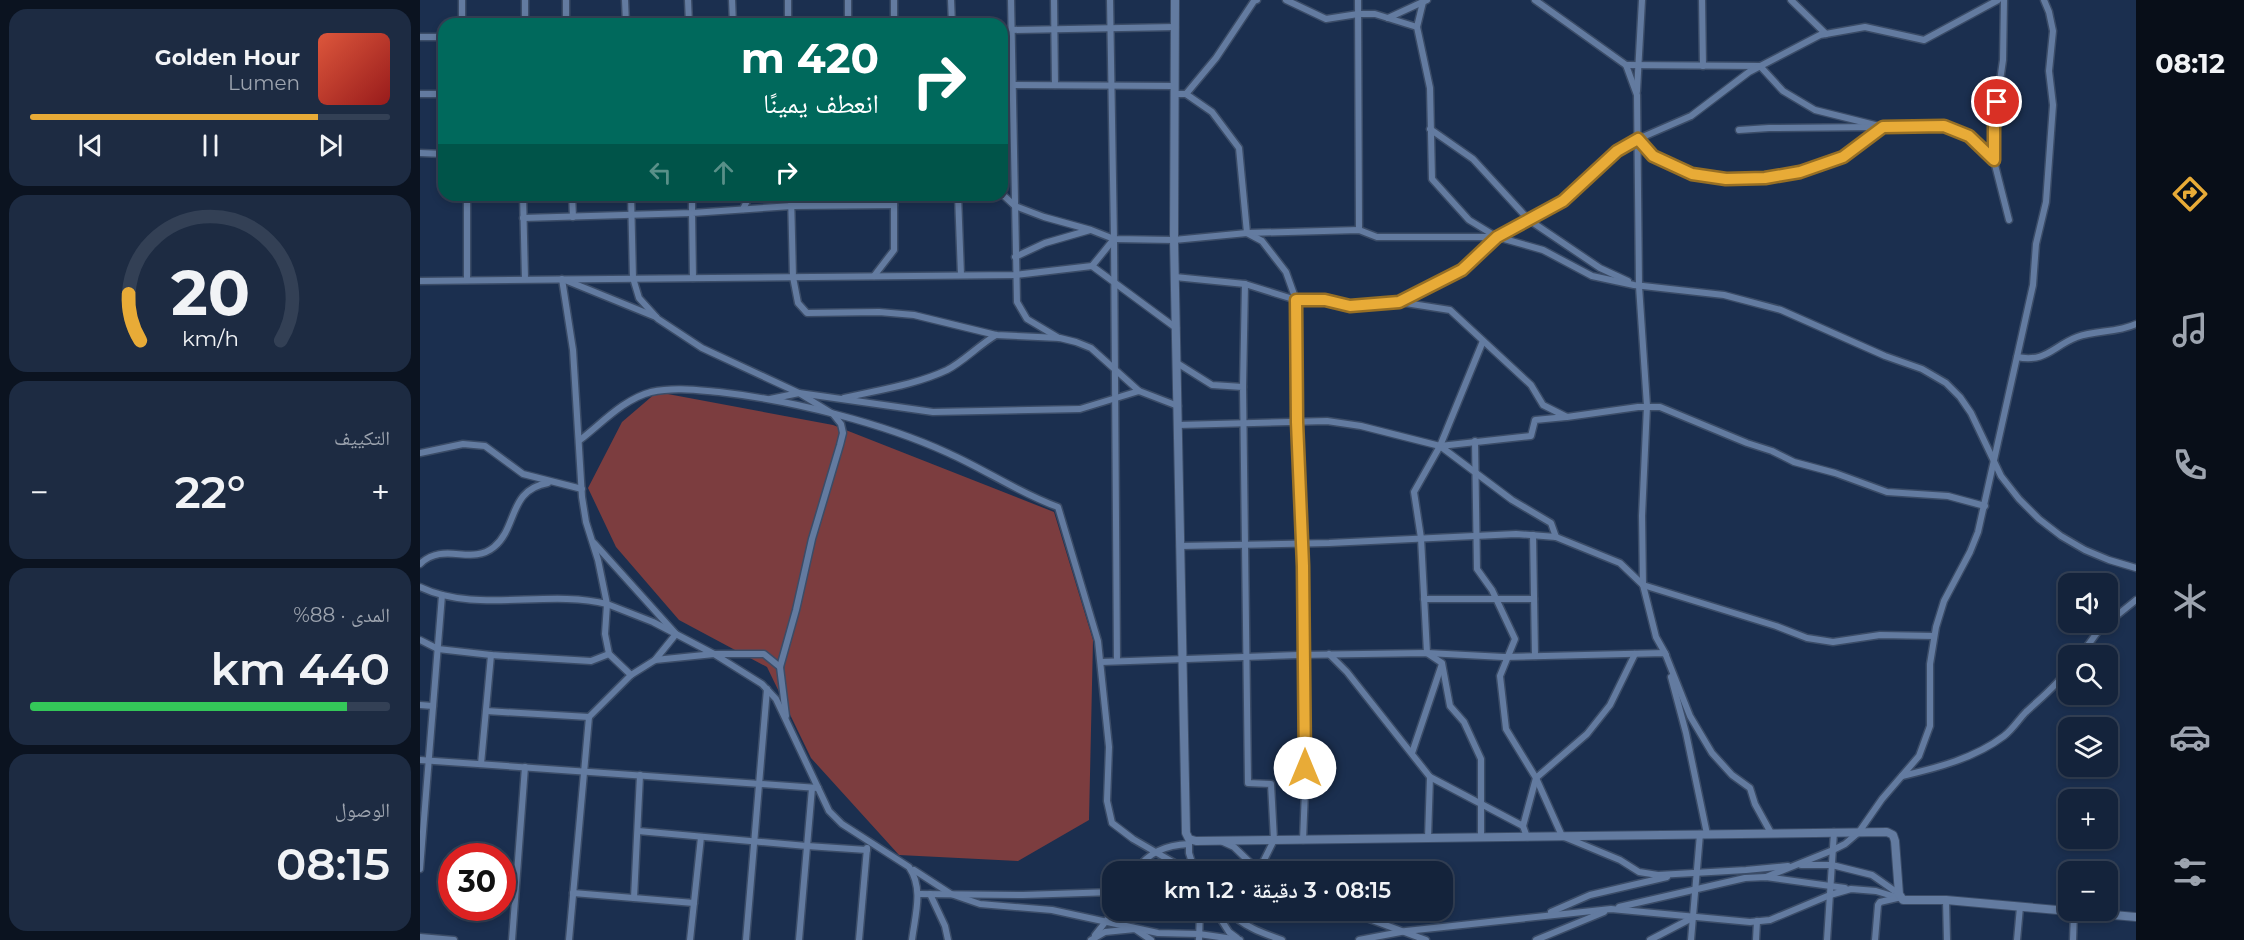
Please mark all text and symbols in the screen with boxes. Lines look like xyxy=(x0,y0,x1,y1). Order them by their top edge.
text: 420 m xyxy=(741,32,879,84)
icon: right xyxy=(900,42,978,120)
text: Golden Hour xyxy=(155,44,300,71)
text: 08:12 xyxy=(2155,47,2225,80)
text: Lumen xyxy=(228,71,300,95)
pin xyxy=(1971,76,2022,127)
icon: arrive xyxy=(1980,85,2013,118)
text: انعطف يمينًا xyxy=(763,87,879,120)
icon: previous xyxy=(74,129,107,162)
icon: pause xyxy=(194,129,227,162)
icon: next xyxy=(314,129,347,162)
icon: left xyxy=(644,156,677,189)
icon: ahead xyxy=(707,156,740,189)
icon: right xyxy=(770,156,803,189)
icon: directions xyxy=(2169,173,2211,215)
text: 20 xyxy=(170,255,250,331)
icon: music xyxy=(2169,309,2211,351)
text: km/h xyxy=(181,325,239,351)
text: التكييف xyxy=(334,426,390,450)
icon: phone xyxy=(2169,444,2211,486)
text: 22° xyxy=(174,464,246,519)
text: − xyxy=(30,472,49,512)
text: + xyxy=(371,472,390,512)
map controls xyxy=(2058,573,2118,921)
button: sound xyxy=(2058,573,2118,633)
icon: climate xyxy=(2169,580,2211,622)
text: المدى · 88% xyxy=(293,603,390,627)
text: 440 km xyxy=(210,641,390,696)
button: search xyxy=(2058,645,2118,705)
icon: car xyxy=(2169,716,2211,758)
button: layers xyxy=(2058,717,2118,777)
position arrow xyxy=(1273,736,1337,800)
button: + xyxy=(2058,789,2118,849)
text: الوصول xyxy=(335,798,390,822)
text: 08:15 xyxy=(276,836,390,891)
speed limit sign: 30 xyxy=(438,843,516,921)
icon: filters xyxy=(2169,851,2211,893)
button: − xyxy=(2058,861,2118,921)
text: 08:15 · 3 دقيقة · 1.2 km xyxy=(1164,877,1391,904)

